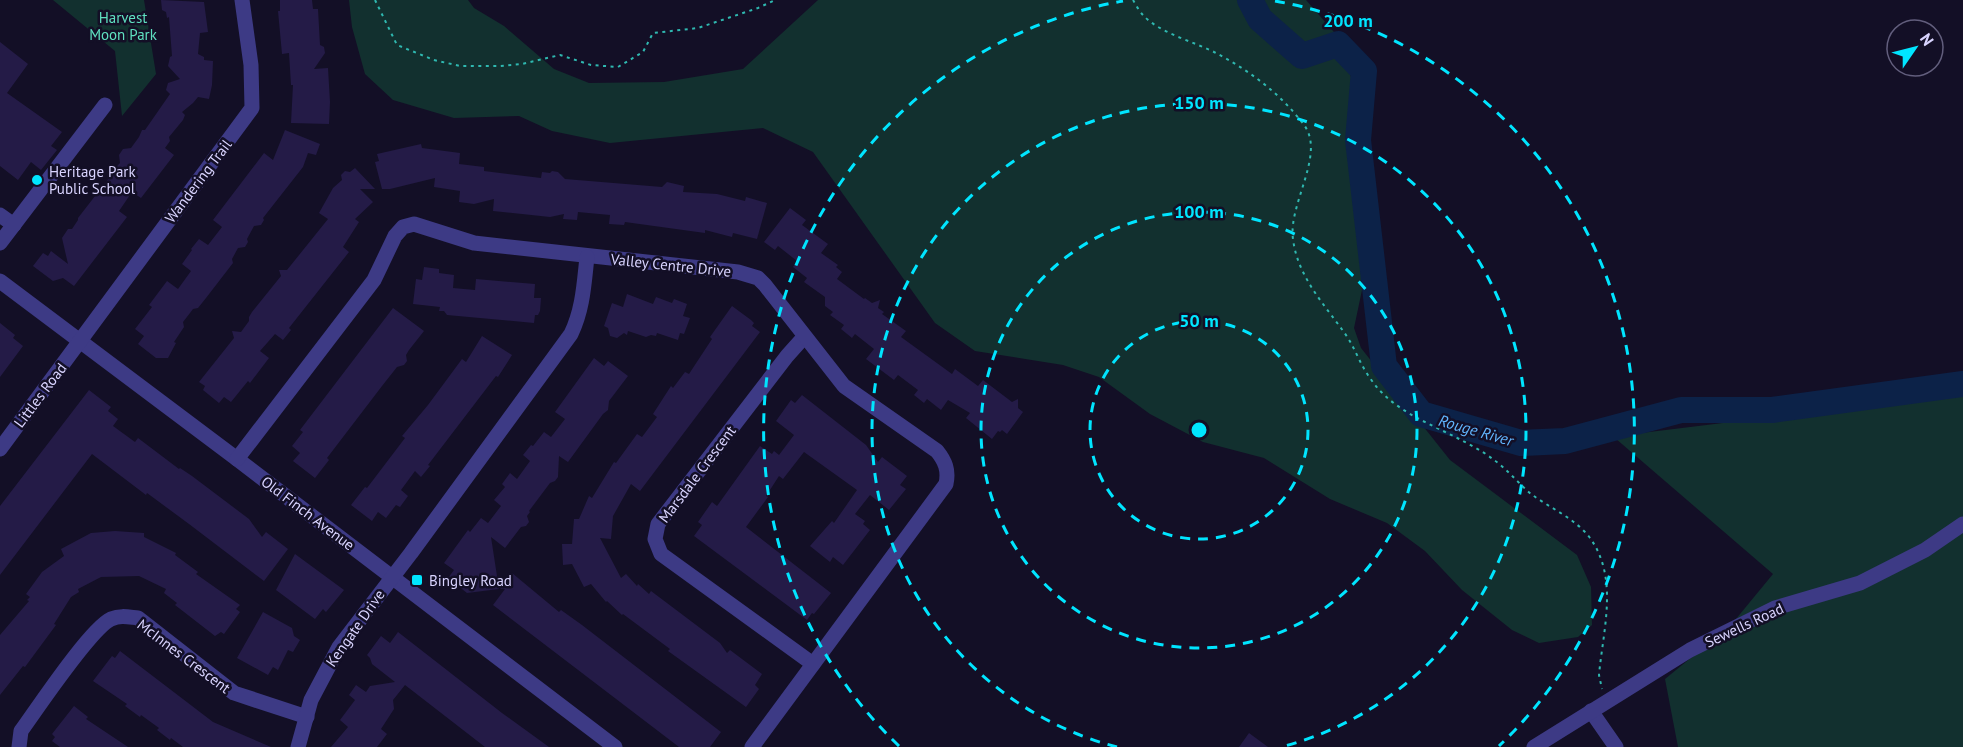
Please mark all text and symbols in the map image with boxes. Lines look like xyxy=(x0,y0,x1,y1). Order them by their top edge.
park label: Harvest Moon Park xyxy=(89,8,158,44)
text: 200 m xyxy=(1323,9,1373,32)
north arrow xyxy=(1885,18,1945,78)
text: N xyxy=(1916,29,1938,49)
text: 150 m xyxy=(1174,91,1224,114)
street label: Wandering Trail xyxy=(160,135,236,227)
place label: Heritage Park Public School xyxy=(49,162,136,198)
marker: Heritage Park Public School xyxy=(30,173,44,187)
text: 100 m xyxy=(1174,200,1224,223)
street label: Valley Centre Drive xyxy=(609,249,732,281)
text: 50 m xyxy=(1179,309,1219,332)
street label: Littles Road xyxy=(10,359,70,431)
water label: Rouge River xyxy=(1436,410,1517,451)
centre of rings xyxy=(1189,420,1209,440)
street label: Marsdale Crescent xyxy=(654,422,740,526)
street label: Old Finch Avenue xyxy=(258,472,358,554)
place label: Bingley Road xyxy=(429,571,512,590)
marker: Bingley Road xyxy=(410,573,424,587)
street label: Kengate Drive xyxy=(321,586,389,670)
street label: Sewells Road xyxy=(1702,598,1786,652)
street label: McInnes Crescent xyxy=(134,615,234,697)

